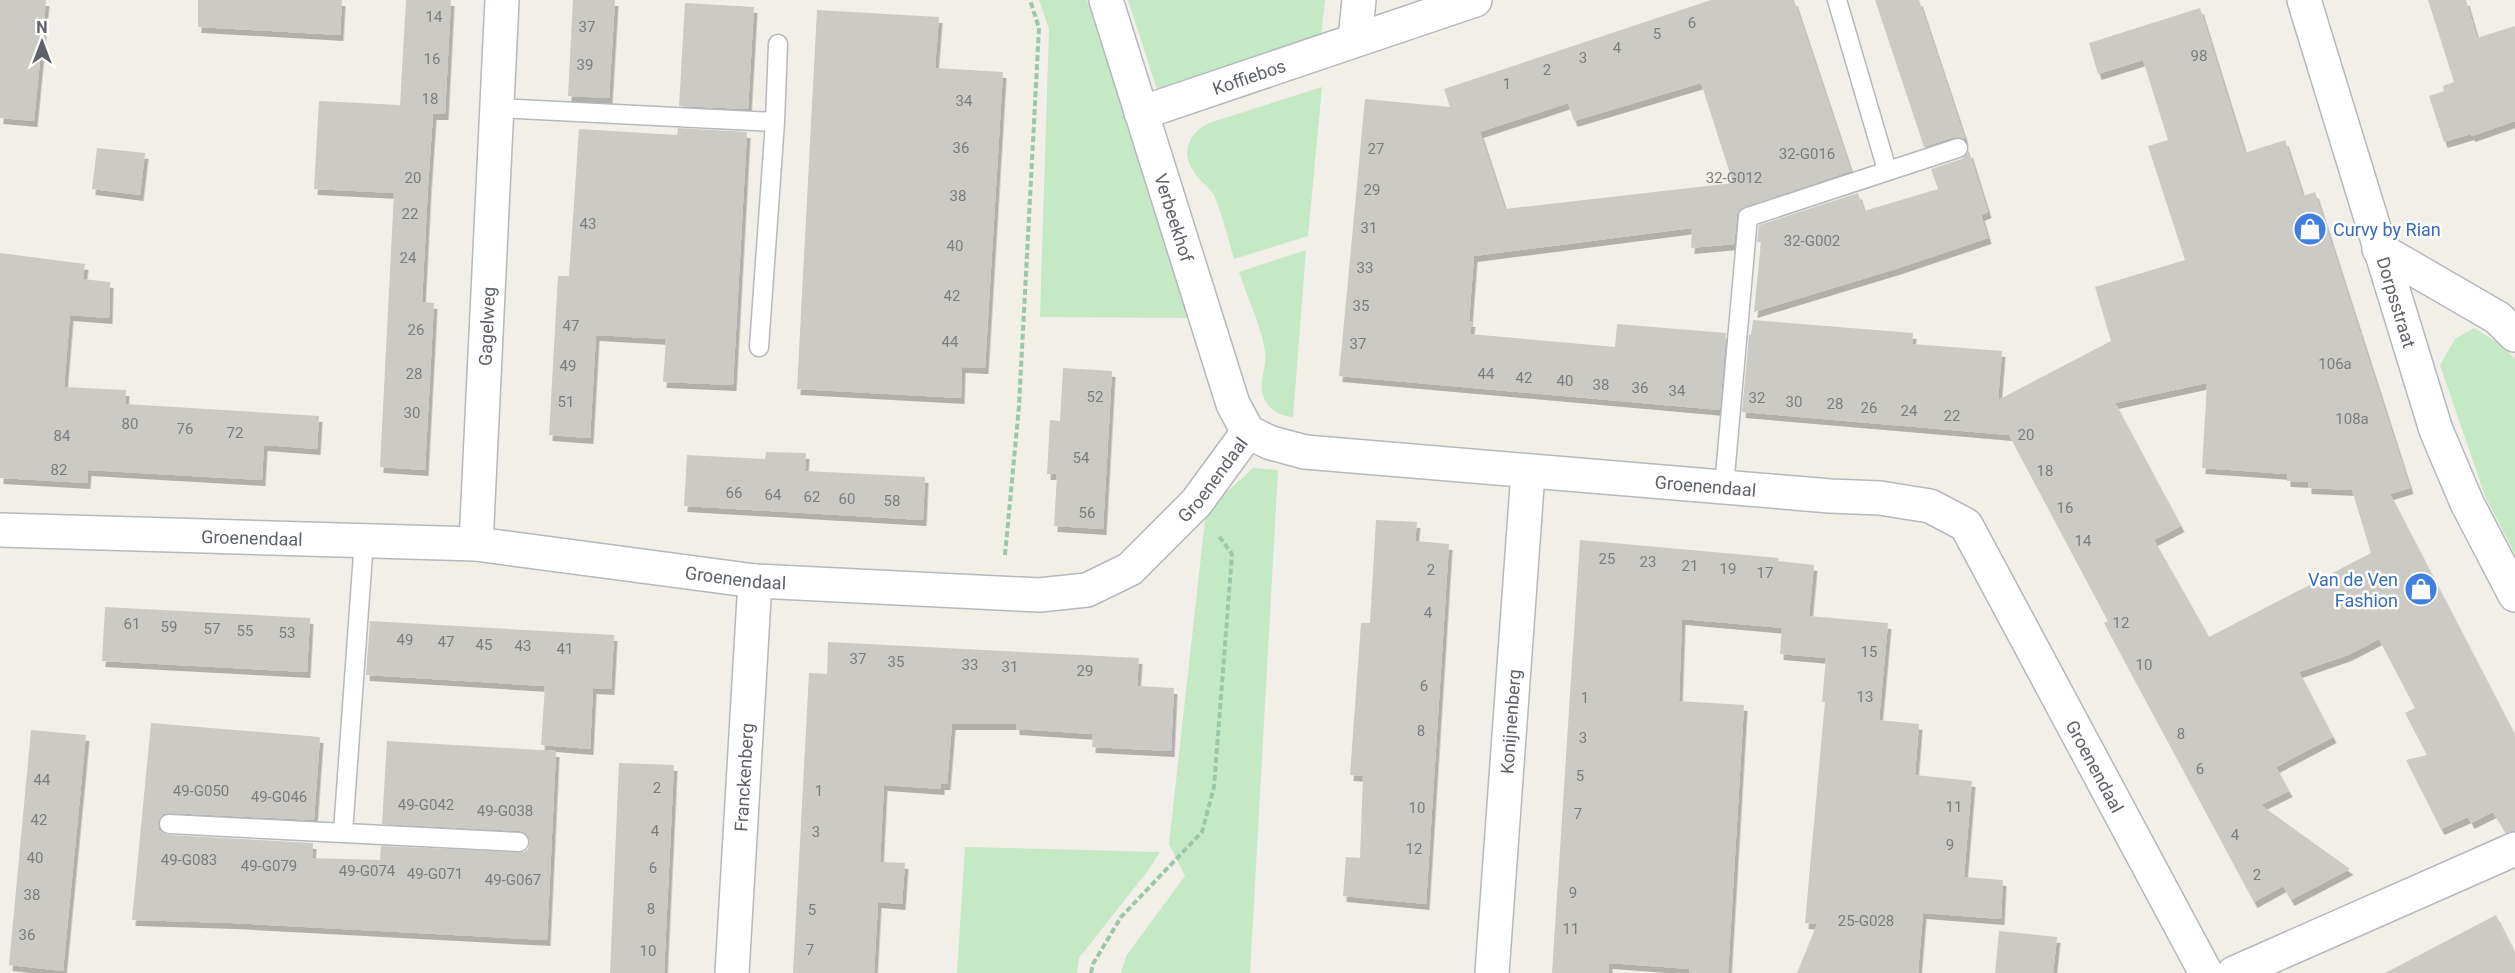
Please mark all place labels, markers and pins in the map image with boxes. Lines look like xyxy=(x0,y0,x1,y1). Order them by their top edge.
shop icon: Curvy by Rian xyxy=(2292,211,2328,247)
place label: Curvy by Rian xyxy=(2333,219,2441,240)
place label: Van de Ven Fashion xyxy=(2308,569,2398,611)
shop icon: Van de Ven Fashion xyxy=(2403,571,2439,607)

